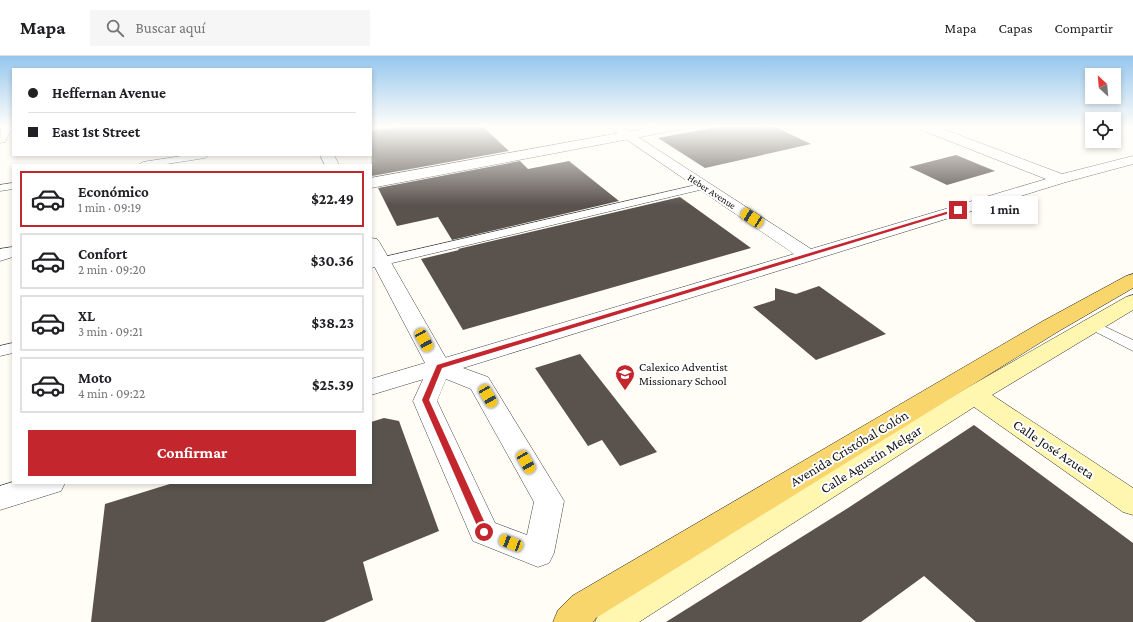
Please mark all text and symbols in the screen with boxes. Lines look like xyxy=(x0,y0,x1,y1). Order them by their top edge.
search box xyxy=(90,10,370,46)
text: Mapa xyxy=(20,17,66,38)
icon: search xyxy=(104,17,126,39)
text: Buscar aquí xyxy=(136,20,205,36)
text: Mapa xyxy=(945,20,977,36)
text: Capas xyxy=(999,20,1033,36)
text: Compartir xyxy=(1055,20,1113,36)
north arrow xyxy=(1085,68,1121,104)
map controls xyxy=(1085,68,1121,148)
text: Heffernan Avenue xyxy=(52,85,166,101)
button: locate xyxy=(1085,112,1121,148)
text: East 1st Street xyxy=(52,124,140,140)
street label: Heber Avenue xyxy=(686,172,738,211)
icon: car xyxy=(30,181,66,217)
text: Económico xyxy=(78,184,149,200)
text: $22.49 xyxy=(311,191,354,207)
callout: 1 min xyxy=(972,196,1038,224)
text: 1 min · 09:19 xyxy=(78,200,141,215)
route end xyxy=(949,201,967,219)
text: 1 min xyxy=(990,202,1020,217)
car xyxy=(739,206,765,230)
icon: car xyxy=(30,243,66,279)
text: Confort xyxy=(78,246,127,262)
text: $30.36 xyxy=(311,253,354,269)
text: 2 min · 09:20 xyxy=(78,262,146,277)
icon: car xyxy=(30,305,66,341)
text: XL xyxy=(78,308,95,324)
text: $38.23 xyxy=(311,315,354,331)
text: 3 min · 09:21 xyxy=(78,324,143,339)
car xyxy=(413,327,435,353)
place label: Calexico Adventist Missionary School xyxy=(639,360,729,388)
school or university icon: Calexico Adventist Missionary School xyxy=(614,363,636,391)
icon: car xyxy=(30,367,66,403)
text: Moto xyxy=(78,370,112,386)
text: $25.39 xyxy=(312,377,354,393)
car xyxy=(477,383,499,409)
text: 4 min · 09:22 xyxy=(78,386,145,401)
street label: Avenida Cristóbal Colón xyxy=(787,406,911,490)
street label: Calle José Azueta xyxy=(1010,416,1098,482)
street label: Calle Agustín Melgar xyxy=(817,421,925,497)
button: Confirmar xyxy=(28,430,356,476)
car xyxy=(515,449,537,475)
route start xyxy=(475,523,493,541)
car xyxy=(498,533,524,553)

